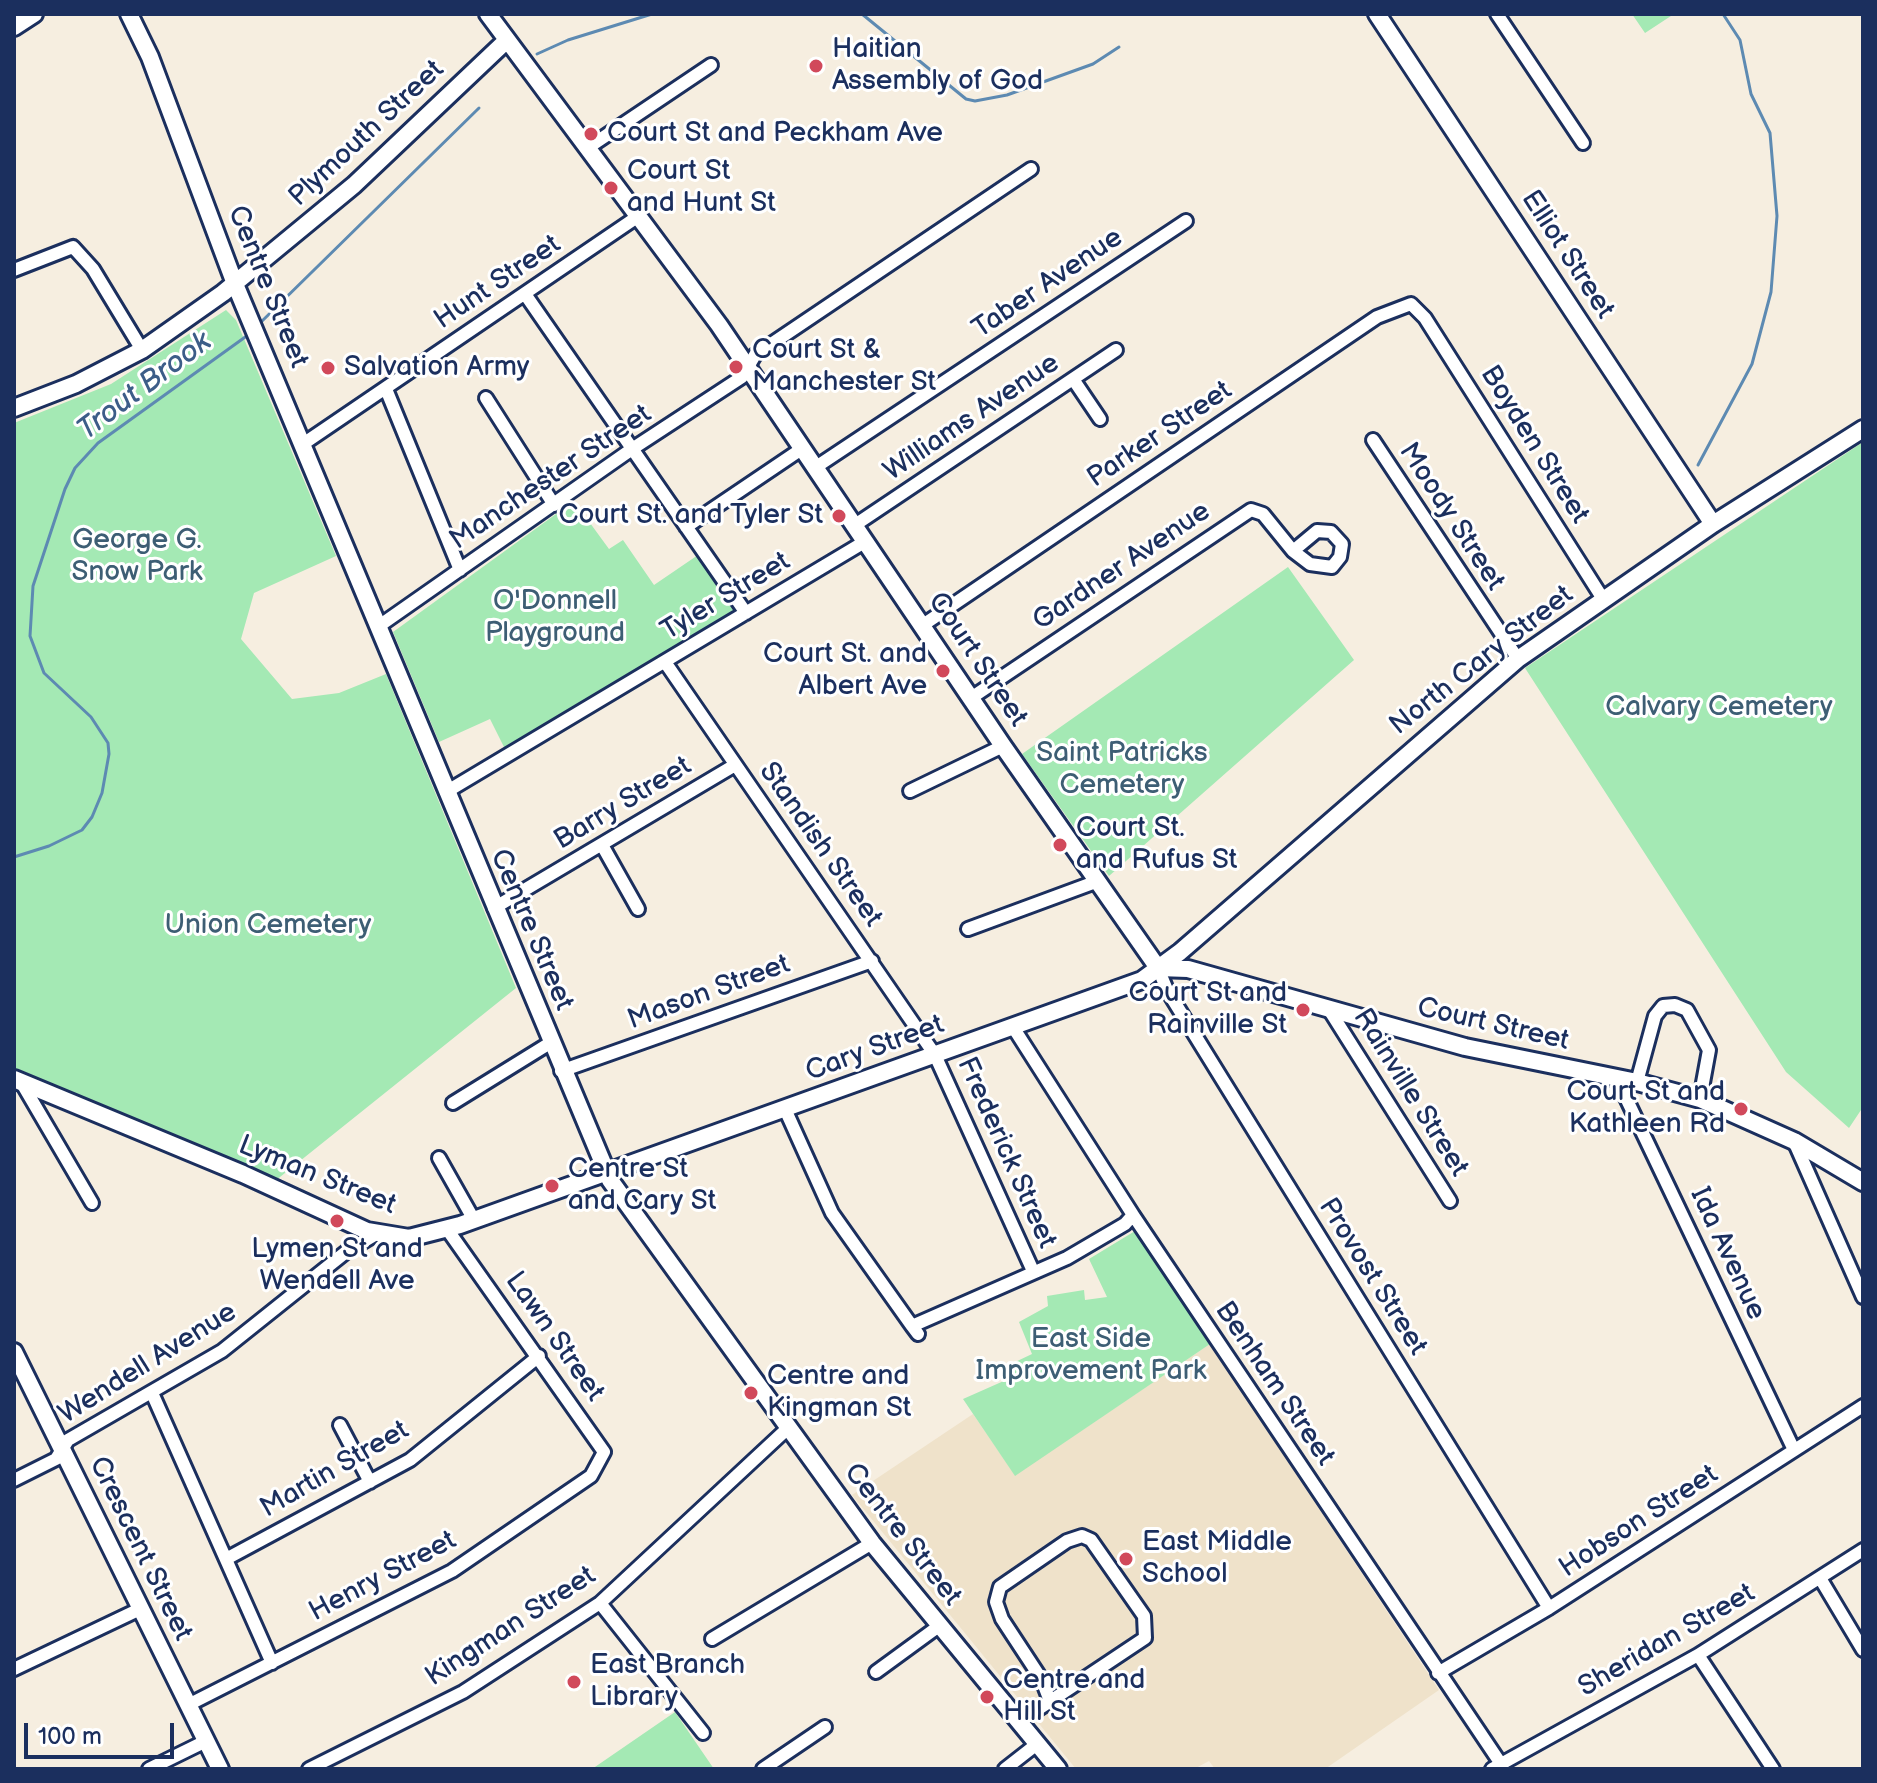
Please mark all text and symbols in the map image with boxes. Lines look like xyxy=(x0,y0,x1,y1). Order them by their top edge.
place label: Haitian Assembly of God xyxy=(832,33,1043,99)
street label: Plymouth Street xyxy=(283,54,451,214)
marker: Haitian Assembly of God xyxy=(807,57,825,75)
place label: Court St and Peckham Ave xyxy=(607,117,943,151)
marker: Court St and Peckham Ave xyxy=(582,125,600,143)
place label: Court St and Hunt St xyxy=(627,155,776,221)
marker: Court St and Hunt St xyxy=(602,179,620,197)
street label: Elliot Street xyxy=(1513,185,1621,325)
street label: Centre Street xyxy=(219,201,315,373)
street label: Taber Avenue xyxy=(967,221,1129,347)
street label: Hunt Street xyxy=(429,229,567,337)
water label: Trout Brook xyxy=(71,325,219,449)
place label: Court St & Manchester St xyxy=(752,334,936,400)
street label: Williams Avenue xyxy=(878,347,1066,489)
place label: Salvation Army xyxy=(344,351,529,385)
marker: Court St & Manchester St xyxy=(727,358,745,376)
marker: Salvation Army xyxy=(319,359,337,377)
street label: Boyden Street xyxy=(1472,360,1596,530)
street label: Parker Street xyxy=(1081,374,1239,496)
street label: Manchester Street xyxy=(444,398,658,558)
street label: Moody Street xyxy=(1391,437,1511,597)
street label: Gardner Avenue xyxy=(1027,495,1217,639)
place label: Court St. and Tyler St xyxy=(558,499,823,533)
marker: Court St. and Tyler St xyxy=(830,507,848,525)
park label: George G. Snow Park xyxy=(72,524,202,590)
street label: Tyler Street xyxy=(655,545,797,649)
street label: North Cary Street xyxy=(1384,579,1580,743)
park label: O'Donnell Playground xyxy=(485,585,625,651)
street label: Court Street xyxy=(920,587,1034,733)
place label: Court St. and Albert Ave xyxy=(763,638,927,704)
marker: Court St. and Albert Ave xyxy=(934,662,952,680)
park label: Calvary Cemetery xyxy=(1605,691,1833,725)
park label: Saint Patricks Cemetery xyxy=(1036,737,1208,803)
street label: Barry Street xyxy=(548,750,698,858)
street label: Standish Street xyxy=(751,756,889,934)
place label: Court St. and Rufus St xyxy=(1076,812,1237,878)
marker: Court St. and Rufus St xyxy=(1051,836,1069,854)
street label: Centre Street xyxy=(482,845,580,1015)
park label: Union Cemetery xyxy=(165,909,371,943)
street label: Mason Street xyxy=(623,948,795,1038)
place label: Court St and Rainville St xyxy=(1129,977,1287,1043)
street label: Court Street xyxy=(1414,991,1572,1059)
marker: Court St and Rainville St xyxy=(1294,1001,1312,1019)
street label: Rainville Street xyxy=(1345,1003,1475,1183)
street label: Cary Street xyxy=(801,1009,949,1089)
street label: Frederick Street xyxy=(949,1052,1063,1254)
place label: Court St and Kathleen Rd xyxy=(1567,1076,1725,1142)
marker: Court St and Kathleen Rd xyxy=(1732,1100,1750,1118)
street label: Lyman Street xyxy=(233,1129,401,1223)
place label: Centre St and Cary St xyxy=(568,1153,716,1219)
marker: Centre St and Cary St xyxy=(543,1177,561,1195)
street label: Ida Avenue xyxy=(1682,1183,1772,1325)
street label: Provost Street xyxy=(1310,1192,1434,1362)
marker: Lymen St and Wendell Ave xyxy=(328,1212,346,1230)
place label: Lymen St and Wendell Ave xyxy=(251,1233,423,1299)
street label: Lawn Street xyxy=(497,1266,611,1408)
street label: Wendell Avenue xyxy=(53,1296,243,1432)
street label: Benham Street xyxy=(1207,1296,1341,1472)
park label: East Side Improvement Park xyxy=(976,1323,1206,1389)
place label: Centre and Kingman St xyxy=(767,1360,911,1426)
marker: Centre and Kingman St xyxy=(742,1384,760,1402)
street label: Martin Street xyxy=(255,1414,415,1526)
street label: Crescent Street xyxy=(81,1452,199,1646)
street label: Centre Street xyxy=(836,1457,968,1613)
street label: Hobson Street xyxy=(1553,1458,1725,1586)
street label: Henry Street xyxy=(304,1524,462,1630)
place label: East Middle School xyxy=(1142,1526,1292,1592)
marker: East Middle School xyxy=(1117,1550,1135,1568)
street label: Kingman Street xyxy=(420,1560,602,1694)
street label: Sheridan Street xyxy=(1573,1577,1761,1705)
place label: East Branch Library xyxy=(590,1649,745,1715)
place label: Centre and Hill St xyxy=(1003,1664,1145,1730)
marker: East Branch Library xyxy=(565,1673,583,1691)
marker: Centre and Hill St xyxy=(978,1688,996,1706)
scale bar xyxy=(28,1707,178,1757)
text: 100 m xyxy=(38,1722,102,1751)

